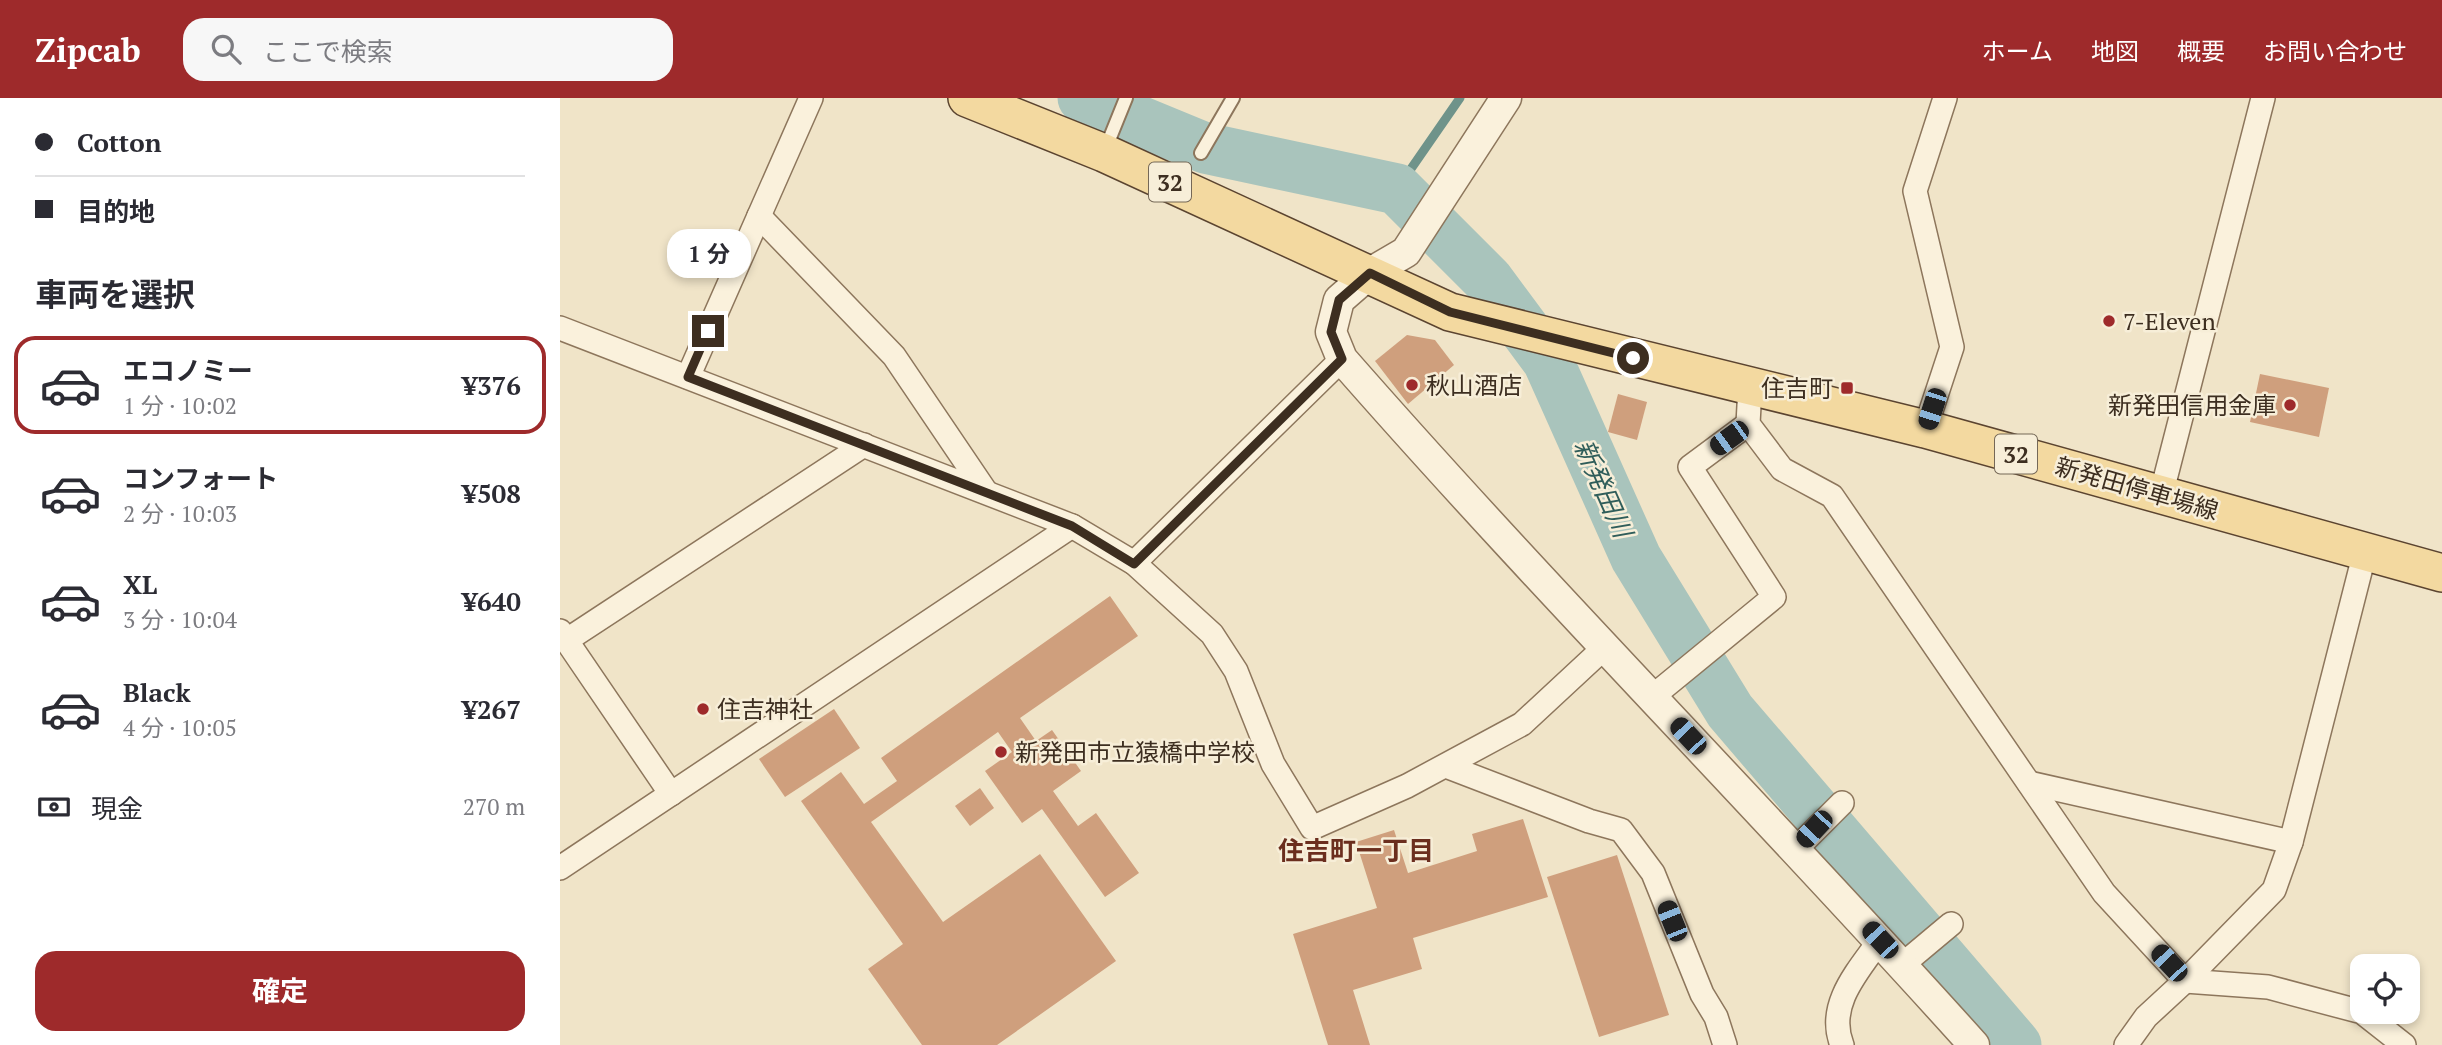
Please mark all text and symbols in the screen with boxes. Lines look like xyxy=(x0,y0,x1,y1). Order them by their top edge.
search box xyxy=(183,18,673,81)
text: Zipcab xyxy=(35,28,141,71)
icon: search xyxy=(207,30,245,68)
text: ここで検索 xyxy=(263,34,393,68)
text: ホーム xyxy=(1982,35,2053,67)
text: 地図 xyxy=(2091,35,2139,67)
text: 概要 xyxy=(2177,35,2225,67)
text: お問い合わせ xyxy=(2263,35,2407,67)
text: Cotton xyxy=(77,125,161,159)
road number: 32 xyxy=(1149,162,1191,202)
text: 目的地 xyxy=(77,194,155,228)
callout: 1 分 xyxy=(666,230,750,278)
text: 1 分 xyxy=(688,238,730,269)
text: 車両を選択 xyxy=(35,273,195,315)
place label: 7-Eleven xyxy=(2123,305,2216,337)
marker: 7-Eleven xyxy=(2101,313,2117,329)
route end xyxy=(692,315,724,347)
route start xyxy=(1617,342,1649,374)
text: エコノミー xyxy=(123,353,253,387)
icon: car xyxy=(39,354,102,417)
text: ¥376 xyxy=(462,368,521,402)
place label: 秋山酒店 xyxy=(1426,369,1522,401)
place label: 住吉町 xyxy=(1761,372,1833,404)
marker: 秋山酒店 xyxy=(1404,377,1420,393)
marker: 住吉町 xyxy=(1839,380,1855,396)
car xyxy=(1916,386,1949,432)
place label: 新発田信用金庫 xyxy=(2108,389,2276,421)
text: 1 分 · 10:02 xyxy=(123,390,237,421)
marker: 新発田信用金庫 xyxy=(2282,397,2298,413)
car xyxy=(1706,417,1753,459)
water label: 新発田川 xyxy=(1567,434,1642,545)
road number: 32 xyxy=(1995,434,2037,474)
street label: 新発田停車場線 xyxy=(2052,449,2222,527)
text: コンフォート xyxy=(123,461,278,495)
icon: car xyxy=(39,462,102,525)
text: ¥508 xyxy=(462,476,521,510)
text: 2 分 · 10:03 xyxy=(123,498,237,529)
text: XL xyxy=(123,567,157,601)
icon: car xyxy=(39,570,102,633)
text: ¥640 xyxy=(462,584,521,618)
text: 3 分 · 10:04 xyxy=(123,604,237,635)
text: Black xyxy=(123,675,191,709)
icon: car xyxy=(39,678,102,741)
text: ¥267 xyxy=(462,692,521,726)
place label: 住吉神社 xyxy=(717,693,813,725)
marker: 住吉神社 xyxy=(695,701,711,717)
text: 4 分 · 10:05 xyxy=(123,712,237,743)
car xyxy=(1666,713,1711,759)
place label: 新発田市立猿橋中学校 xyxy=(1015,736,1255,768)
marker: 新発田市立猿橋中学校 xyxy=(993,744,1009,760)
icon: cash xyxy=(35,788,73,826)
text: 現金 xyxy=(91,791,143,825)
text: 270 m xyxy=(463,791,525,822)
car xyxy=(1792,806,1837,852)
district label: 住吉町一丁目 xyxy=(1278,833,1434,867)
car xyxy=(1655,898,1690,944)
car xyxy=(1858,917,1903,963)
car xyxy=(2147,940,2192,986)
button: 確定 xyxy=(35,951,525,1031)
map controls xyxy=(2350,954,2420,1024)
button: locate xyxy=(2350,954,2420,1024)

